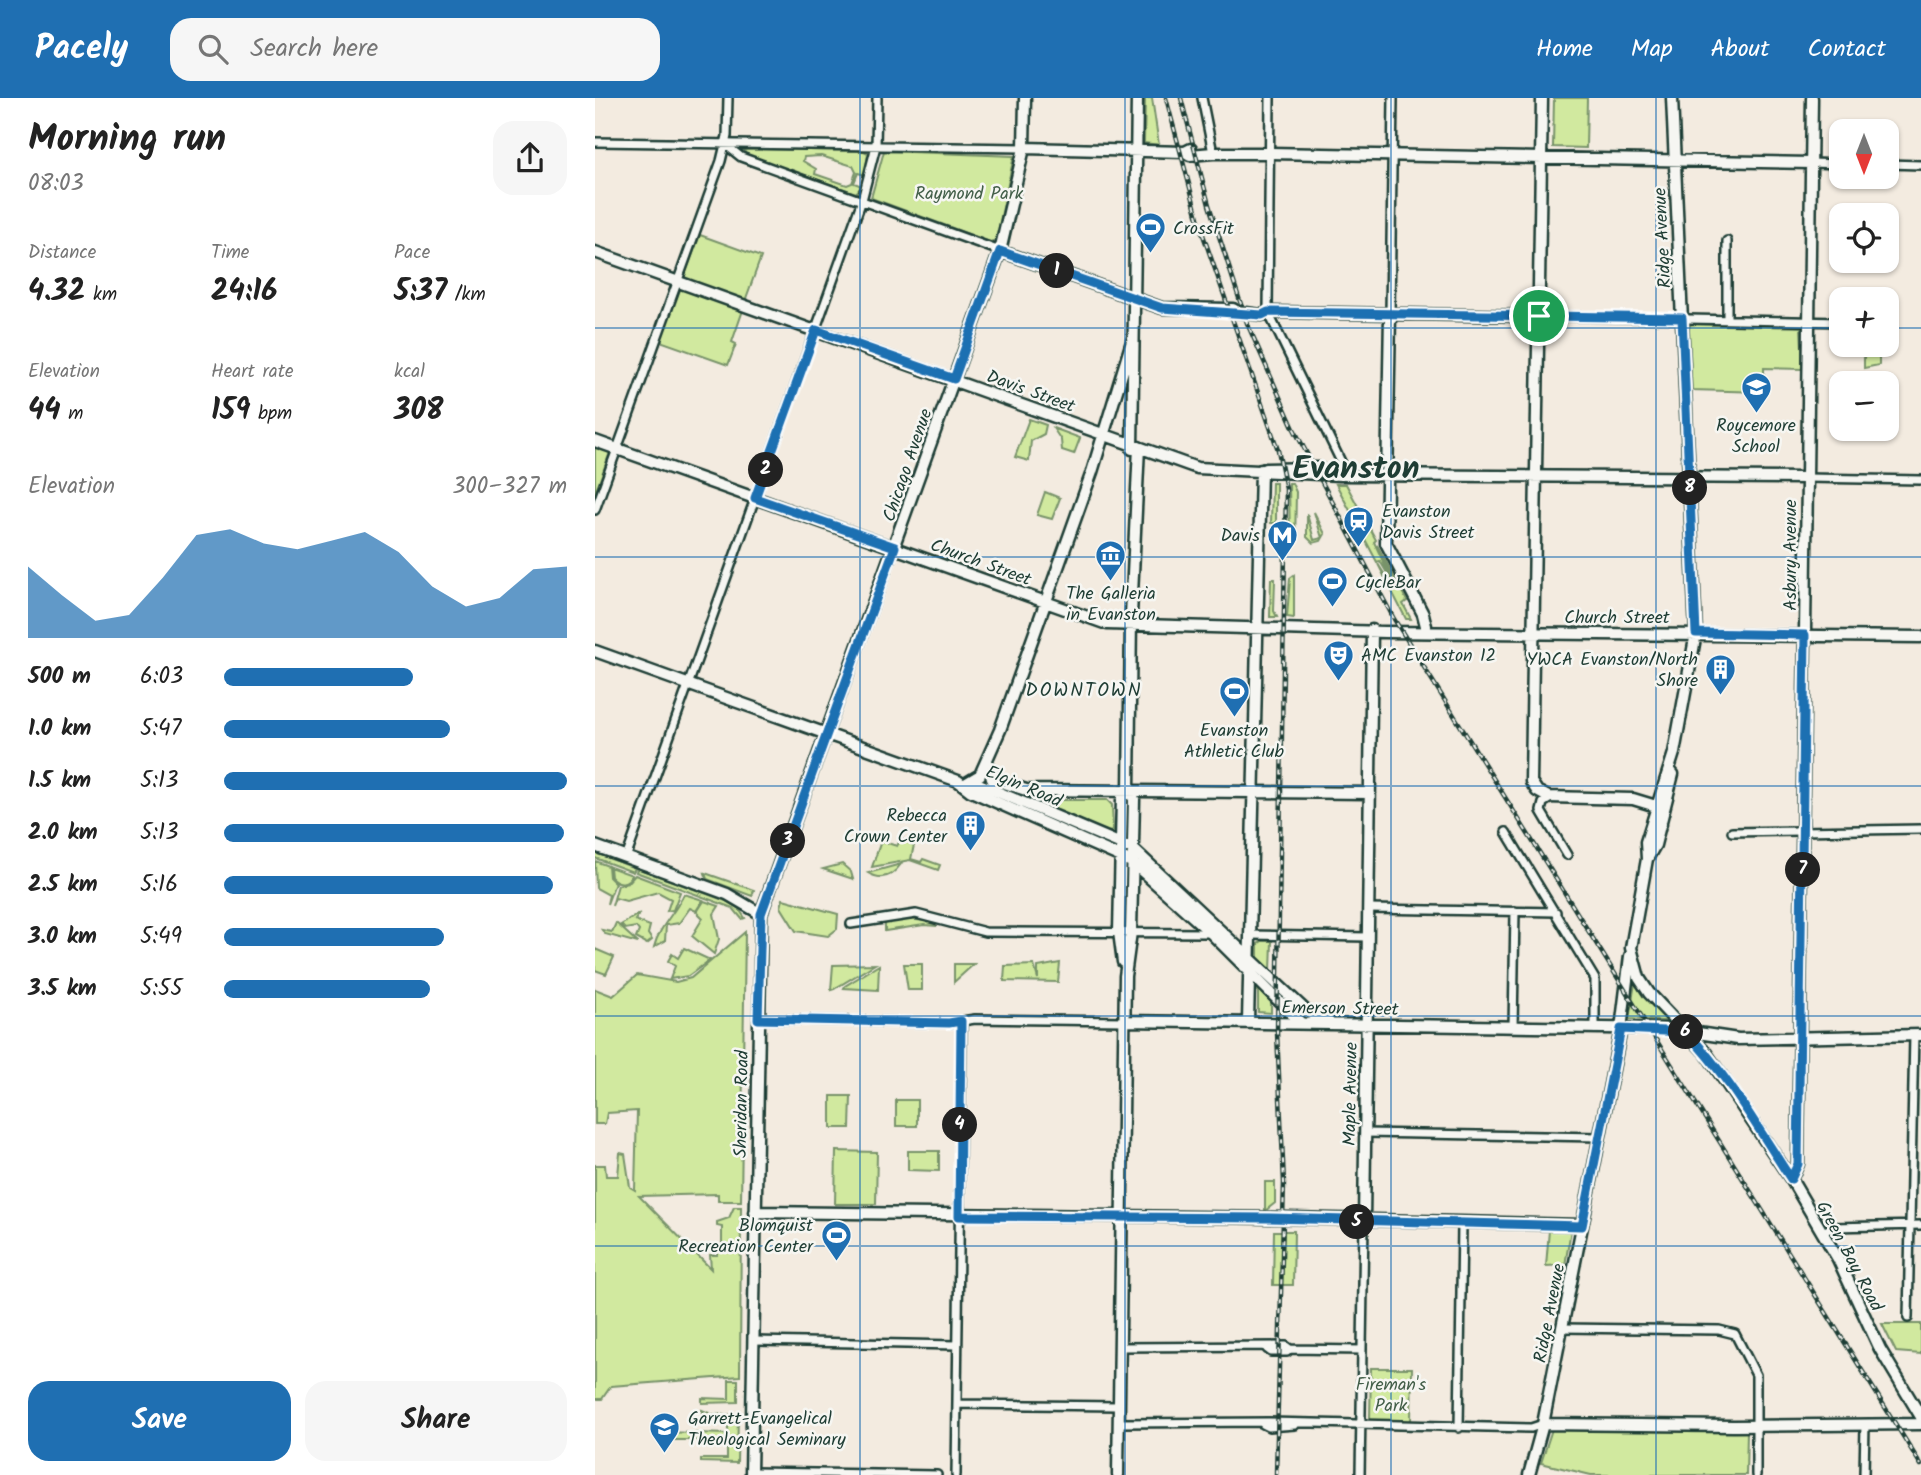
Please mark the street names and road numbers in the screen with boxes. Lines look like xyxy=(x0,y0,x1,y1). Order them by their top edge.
street label: Ridge Avenue xyxy=(1646,187,1681,289)
street label: Davis Street xyxy=(982,363,1080,422)
street label: Chicago Avenue xyxy=(875,405,941,526)
street label: Asbury Avenue xyxy=(1777,499,1806,611)
street label: Church Street xyxy=(926,532,1036,595)
street label: Church Street xyxy=(1564,604,1671,633)
street label: Elgin Road xyxy=(981,758,1067,817)
street label: Emerson Street xyxy=(1281,994,1400,1025)
street label: Maple Avenue xyxy=(1336,1042,1367,1146)
street label: Sheridan Road xyxy=(727,1049,758,1158)
street label: Green Bay Road xyxy=(1807,1196,1891,1318)
street label: Ridge Avenue xyxy=(1527,1261,1574,1365)

